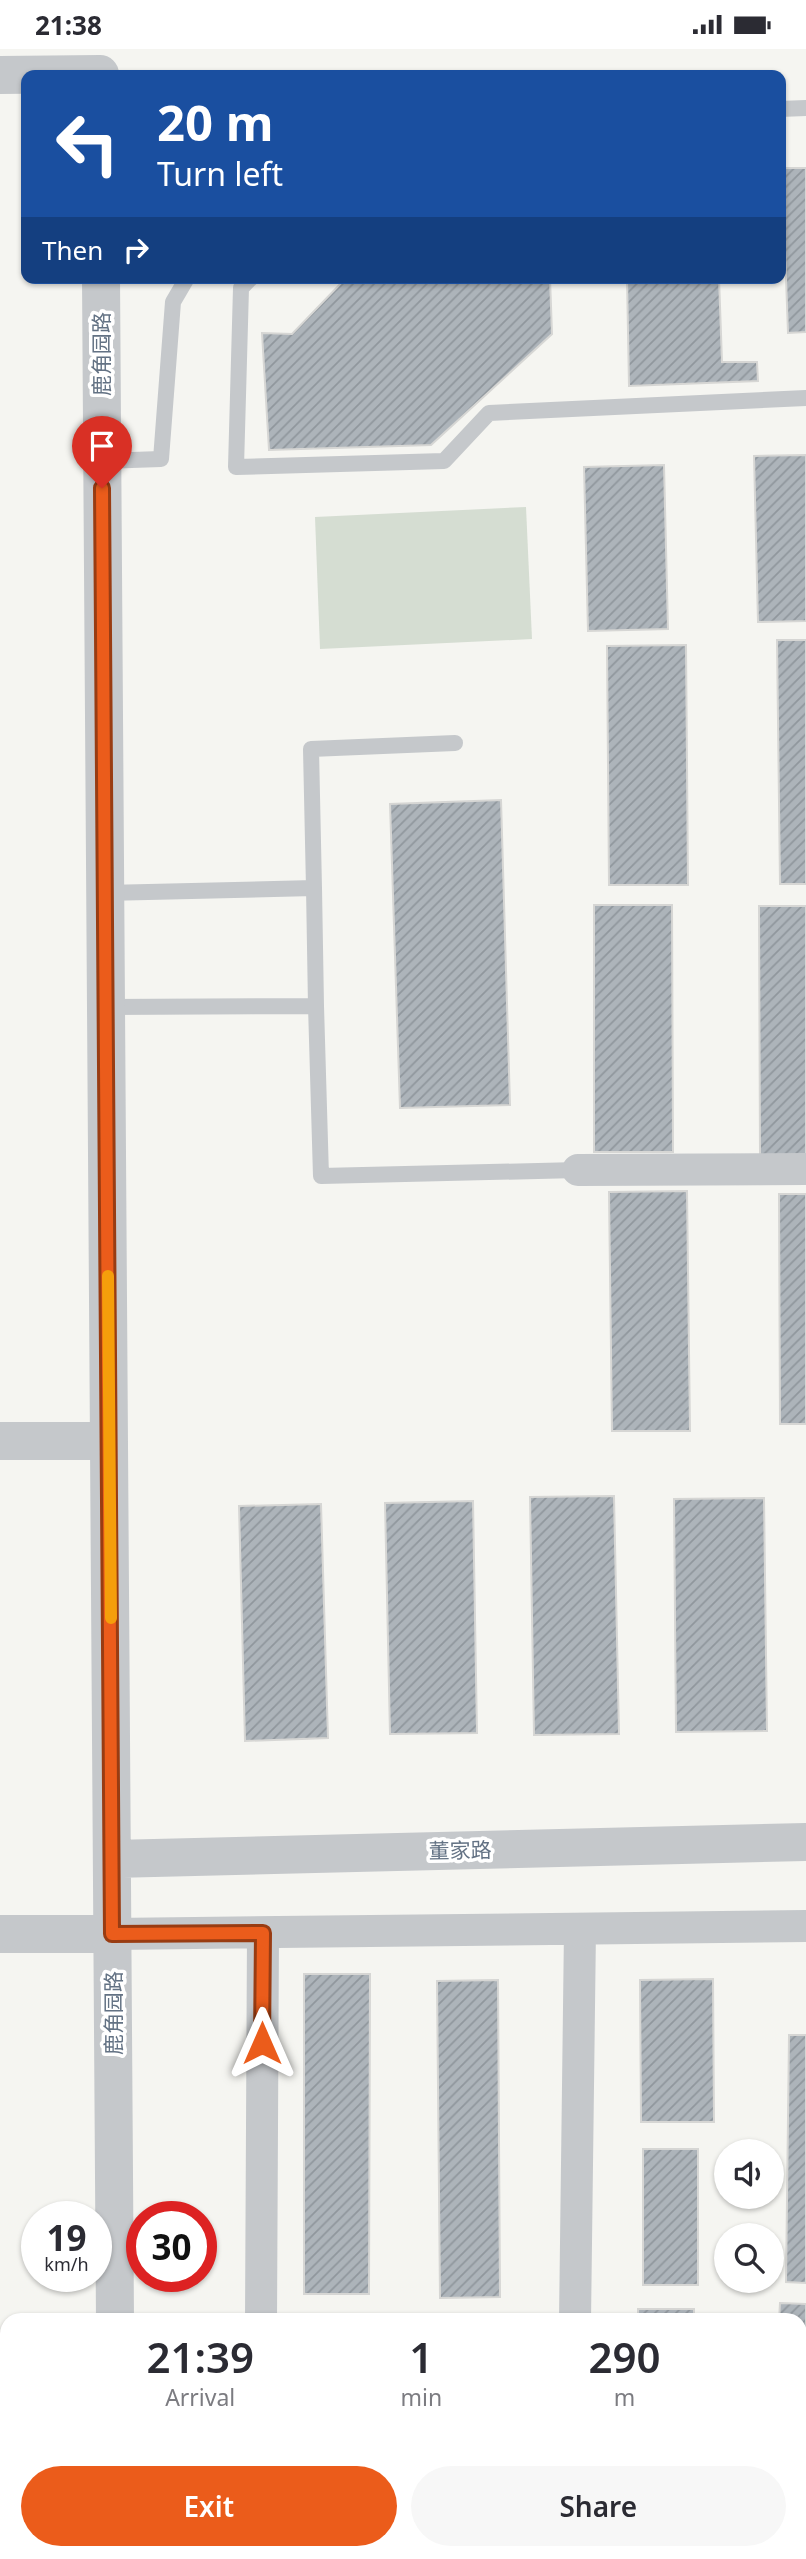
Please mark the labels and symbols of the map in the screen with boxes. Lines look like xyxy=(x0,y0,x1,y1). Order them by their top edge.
street label: 鹿角园路 xyxy=(87,312,115,396)
pin xyxy=(72,416,132,488)
street label: 董家路 xyxy=(428,1835,492,1865)
street label: 鹿角园路 xyxy=(99,1971,127,2055)
position arrow xyxy=(225,2006,299,2080)
speed limit sign: 30 xyxy=(126,2201,217,2292)

